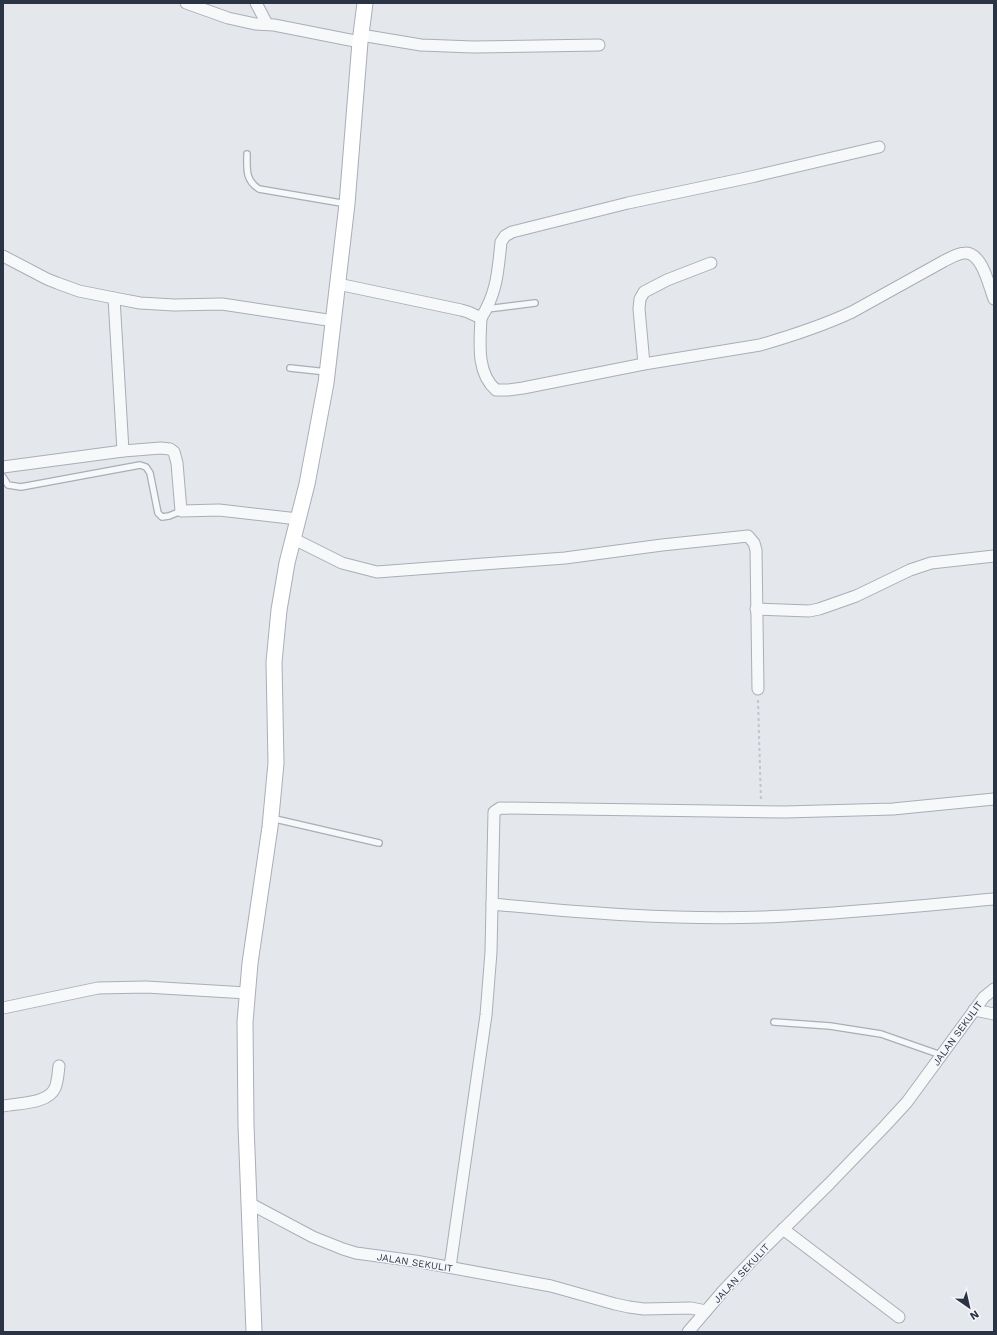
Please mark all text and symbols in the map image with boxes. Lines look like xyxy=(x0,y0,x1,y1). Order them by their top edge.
street label: JALAN SEKULIT xyxy=(930,999,984,1068)
street label: JALAN SEKULIT xyxy=(711,1242,772,1305)
street label: JALAN SEKULIT xyxy=(376,1251,454,1274)
north arrow xyxy=(949,1287,989,1327)
text: N xyxy=(967,1307,981,1323)

